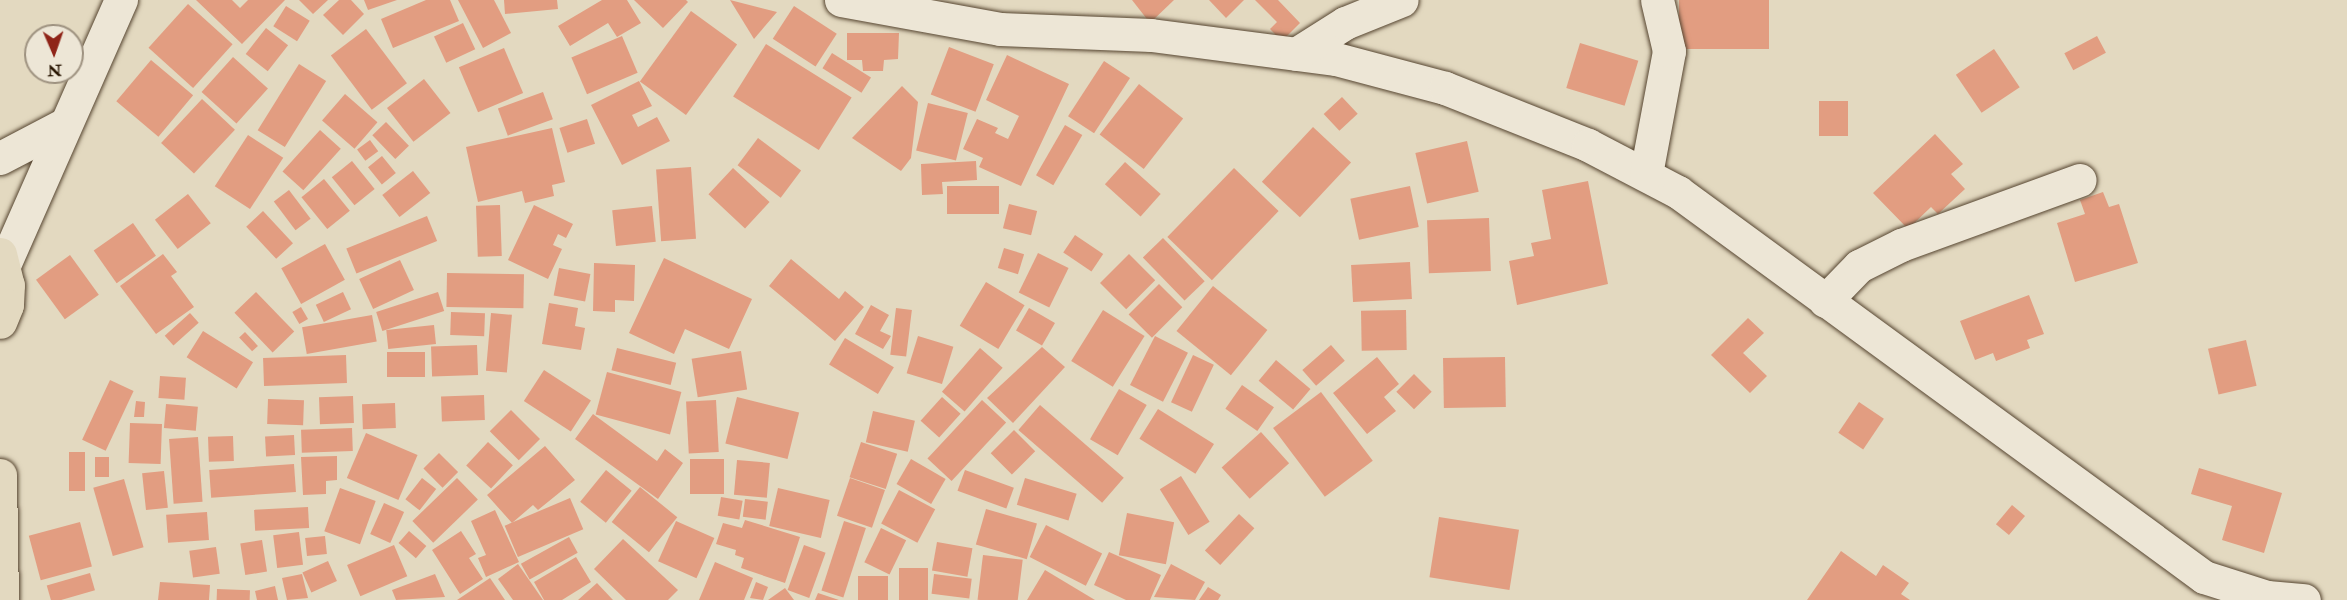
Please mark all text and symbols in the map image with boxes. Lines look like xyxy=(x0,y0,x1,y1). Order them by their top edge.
north arrow xyxy=(24,24,84,84)
text: N xyxy=(47,60,62,80)

